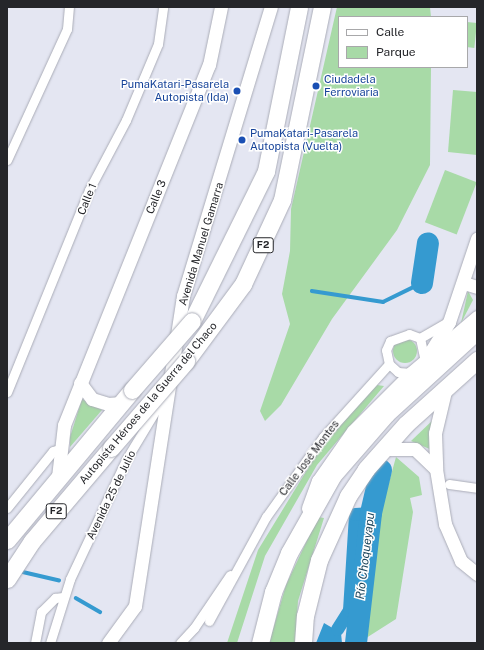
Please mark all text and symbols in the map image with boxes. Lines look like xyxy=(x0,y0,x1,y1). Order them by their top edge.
legend xyxy=(338,16,468,68)
text: Calle xyxy=(376,25,404,39)
text: Parque xyxy=(376,45,416,59)
place label: Ciudadela Ferroviaria xyxy=(324,73,379,99)
place label: PumaKatari-Pasarela Autopista (Ida) xyxy=(121,78,229,104)
marker: Ciudadela Ferroviaria xyxy=(311,81,321,91)
marker: PumaKatari-Pasarela Autopista (Ida) xyxy=(232,86,242,96)
place label: PumaKatari-Pasarela Autopista (Vuelta) xyxy=(250,127,358,153)
marker: PumaKatari-Pasarela Autopista (Vuelta) xyxy=(237,135,247,145)
street label: Calle 3 xyxy=(143,178,169,216)
street label: Calle 1 xyxy=(75,181,99,217)
street label: Avenida Manuel Gamarra xyxy=(176,181,226,307)
road number: F2 xyxy=(252,237,274,253)
street label: Autopista Héroes de la Guerra del Chaco xyxy=(76,319,220,487)
street label: Calle José Montes xyxy=(276,417,342,499)
street label: Avenida 25 de Julio xyxy=(84,448,138,542)
road number: F2 xyxy=(45,503,67,519)
water label: Río Choqueyapu xyxy=(354,512,378,600)

